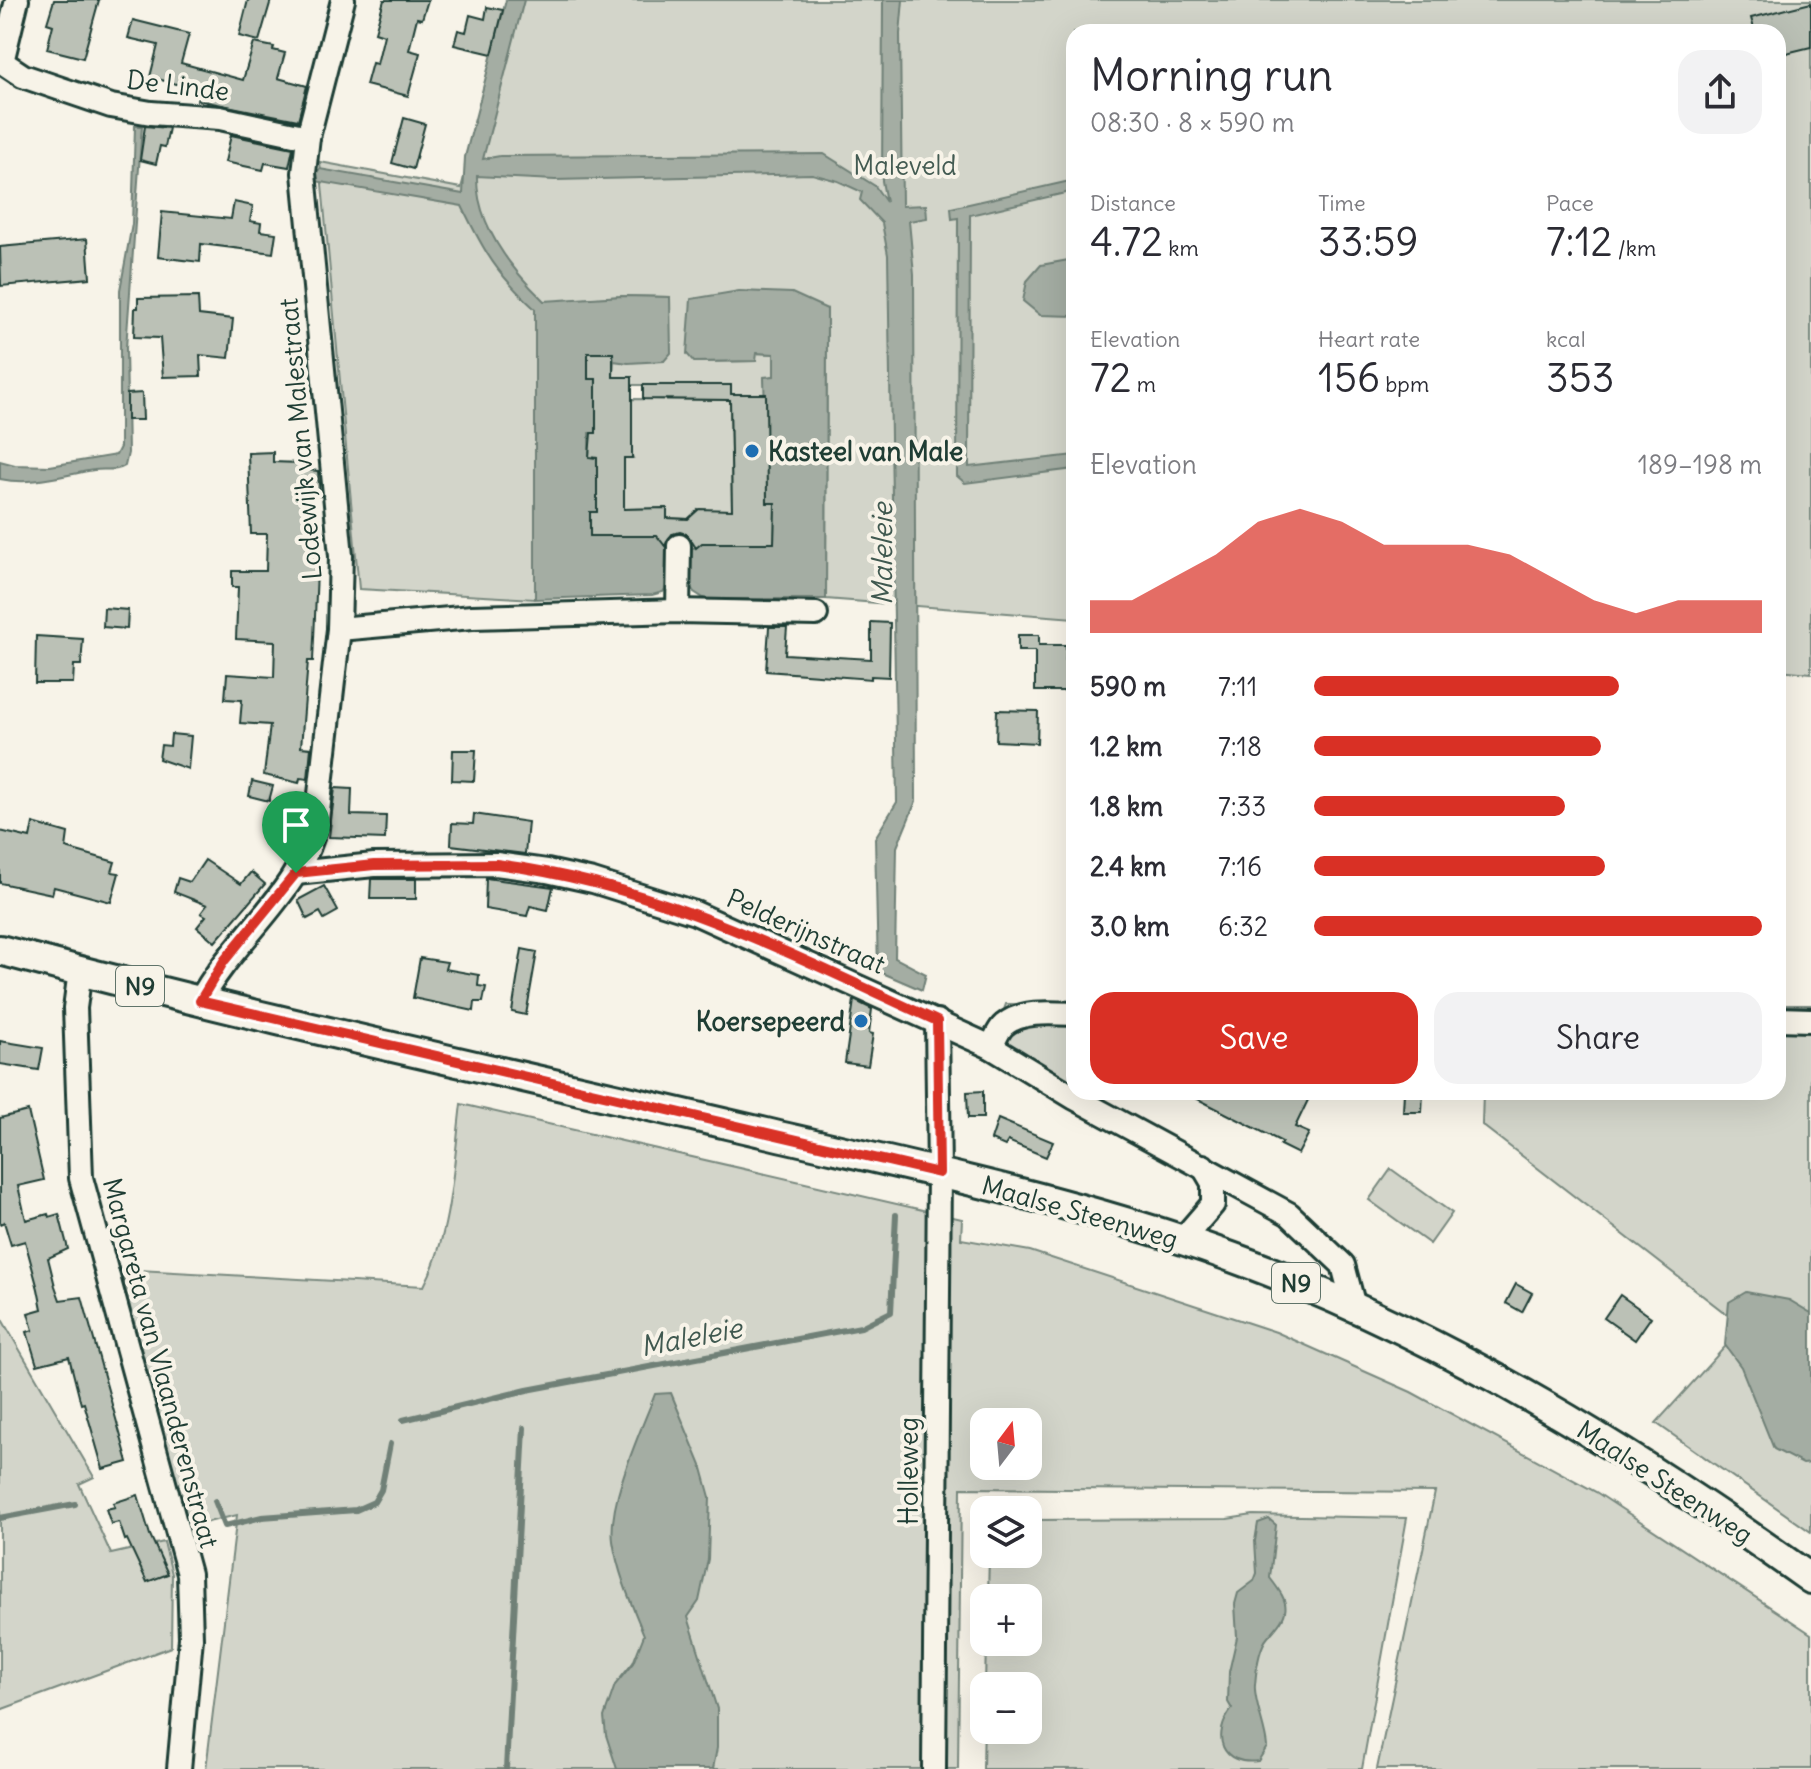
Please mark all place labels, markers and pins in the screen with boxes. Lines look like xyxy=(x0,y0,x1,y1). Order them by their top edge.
place label: Kasteel van Male xyxy=(768,435,963,468)
marker: Kasteel van Male xyxy=(743,442,761,460)
pin xyxy=(262,791,330,873)
place label: Koersepeerd xyxy=(696,1005,845,1038)
marker: Koersepeerd xyxy=(852,1012,870,1030)

